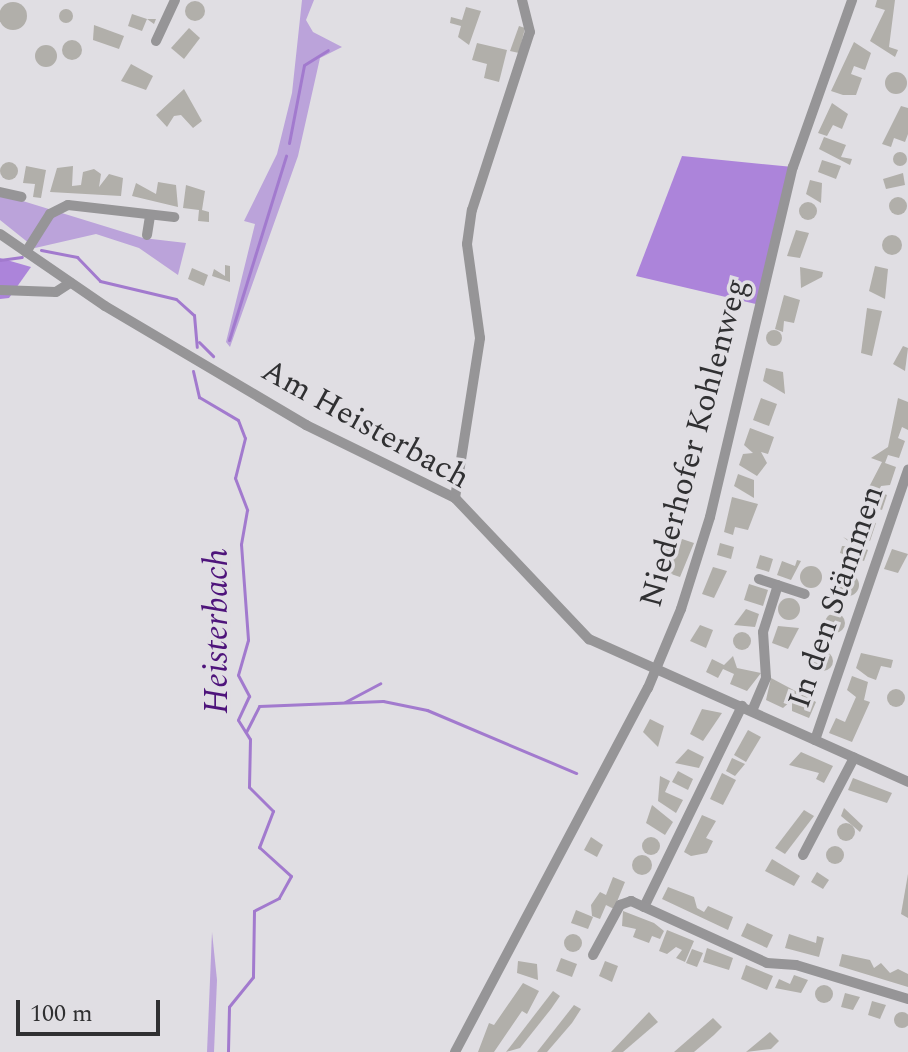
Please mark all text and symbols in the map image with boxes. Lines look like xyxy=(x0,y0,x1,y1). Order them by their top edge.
street label: Niederhofer Kohlenweg xyxy=(633,274,757,612)
street label: Am Heisterbach xyxy=(254,352,476,498)
street label: In den Stämmen xyxy=(781,481,893,713)
water label: Heisterbach xyxy=(198,548,238,714)
scale bar xyxy=(20,984,164,1034)
text: 100 m xyxy=(30,996,93,1032)

